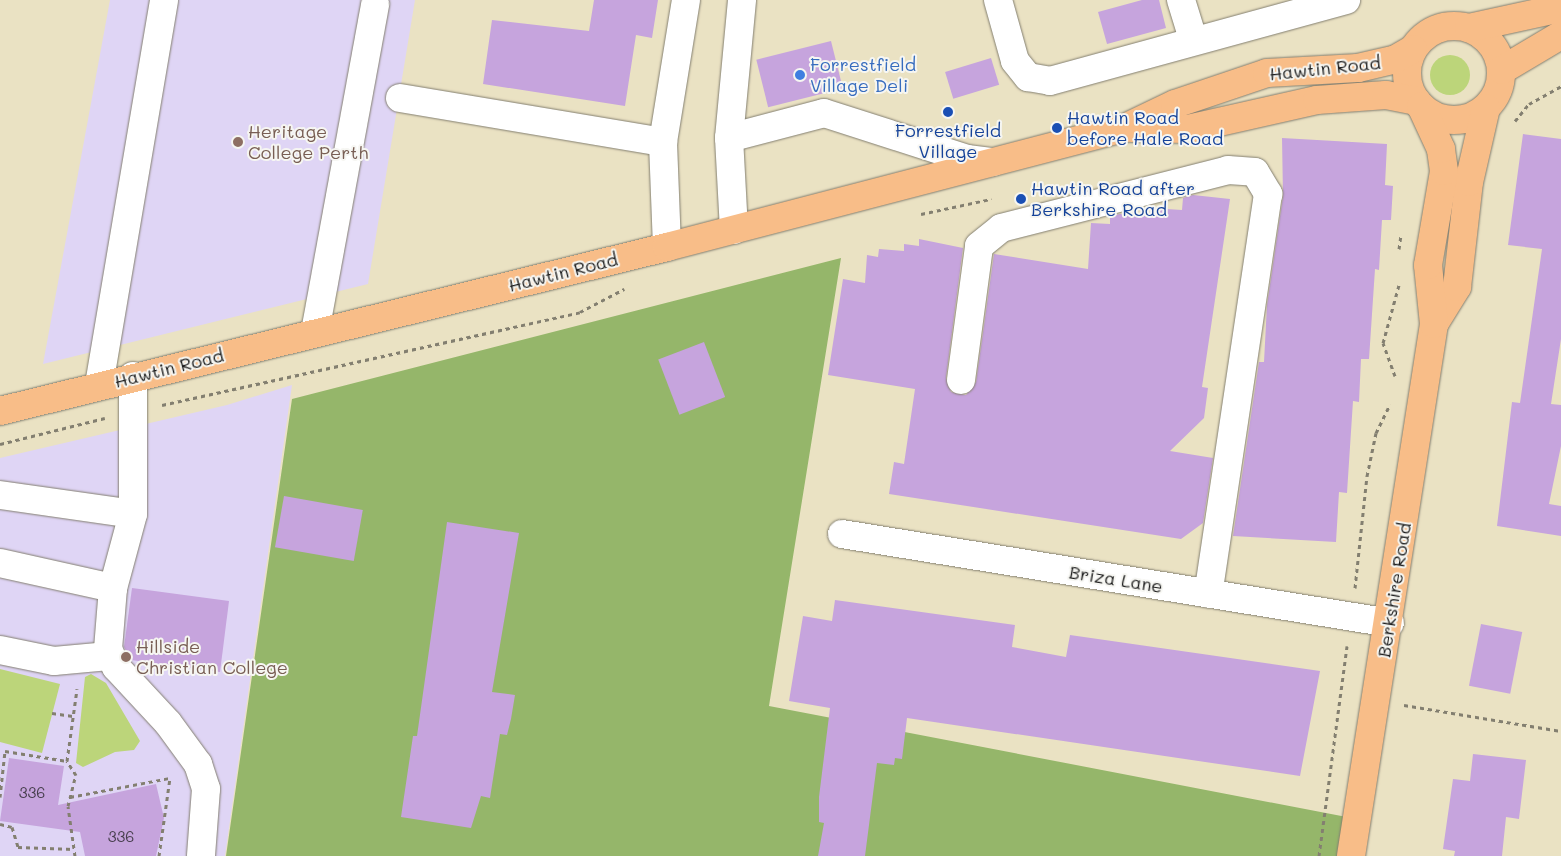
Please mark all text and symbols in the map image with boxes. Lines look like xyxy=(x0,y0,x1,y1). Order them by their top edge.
street label: Hawtin Road xyxy=(1268,51,1382,85)
place label: Forrestfield Village Deli xyxy=(810,54,916,96)
marker: Forrestfield Village Deli xyxy=(794,69,806,81)
marker: Forrestfield Village xyxy=(942,106,954,118)
place label: Hawtin Road before Hale Road xyxy=(1067,107,1224,150)
place label: Forrestfield Village xyxy=(895,120,1001,162)
place label: Heritage College Perth xyxy=(248,121,368,163)
marker: Hawtin Road before Hale Road xyxy=(1051,122,1063,134)
marker: Heritage College Perth xyxy=(232,136,244,148)
place label: Hawtin Road after Berkshire Road xyxy=(1031,178,1195,220)
marker: Hawtin Road after Berkshire Road xyxy=(1015,193,1027,205)
street label: Hawtin Road xyxy=(506,248,620,296)
street label: Hawtin Road xyxy=(112,344,226,392)
street label: Berkshire Road xyxy=(1373,521,1415,659)
street label: Briza Lane xyxy=(1068,561,1164,597)
place label: Hillside Christian College xyxy=(136,636,288,679)
marker: Hillside Christian College xyxy=(120,651,132,663)
house number: 336 xyxy=(19,784,45,802)
house number: 336 xyxy=(108,828,134,846)

